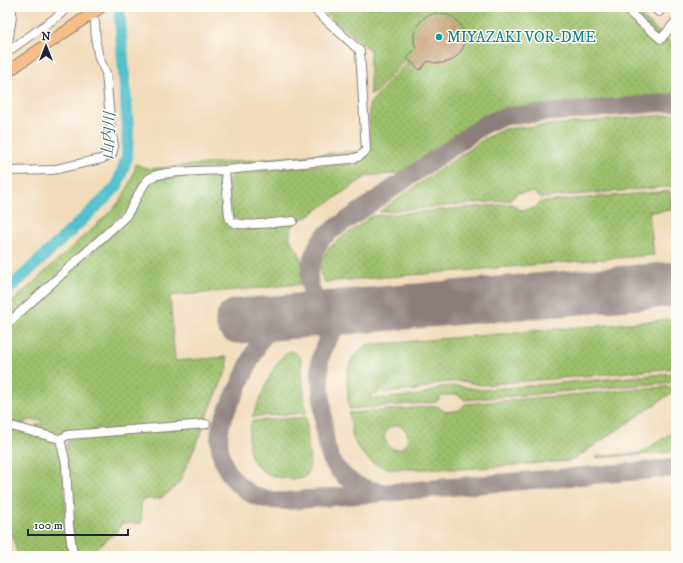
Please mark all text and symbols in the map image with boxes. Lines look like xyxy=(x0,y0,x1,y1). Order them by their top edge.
north arrow xyxy=(26,26,66,66)
place label: MIYAZAKI VOR-DME xyxy=(447,28,596,47)
text: N xyxy=(41,30,51,44)
marker: MIYAZAKI VOR-DME xyxy=(434,32,444,42)
water label: 山内川 xyxy=(98,110,120,160)
scale bar xyxy=(28,511,128,537)
text: 100 m xyxy=(34,518,63,533)

